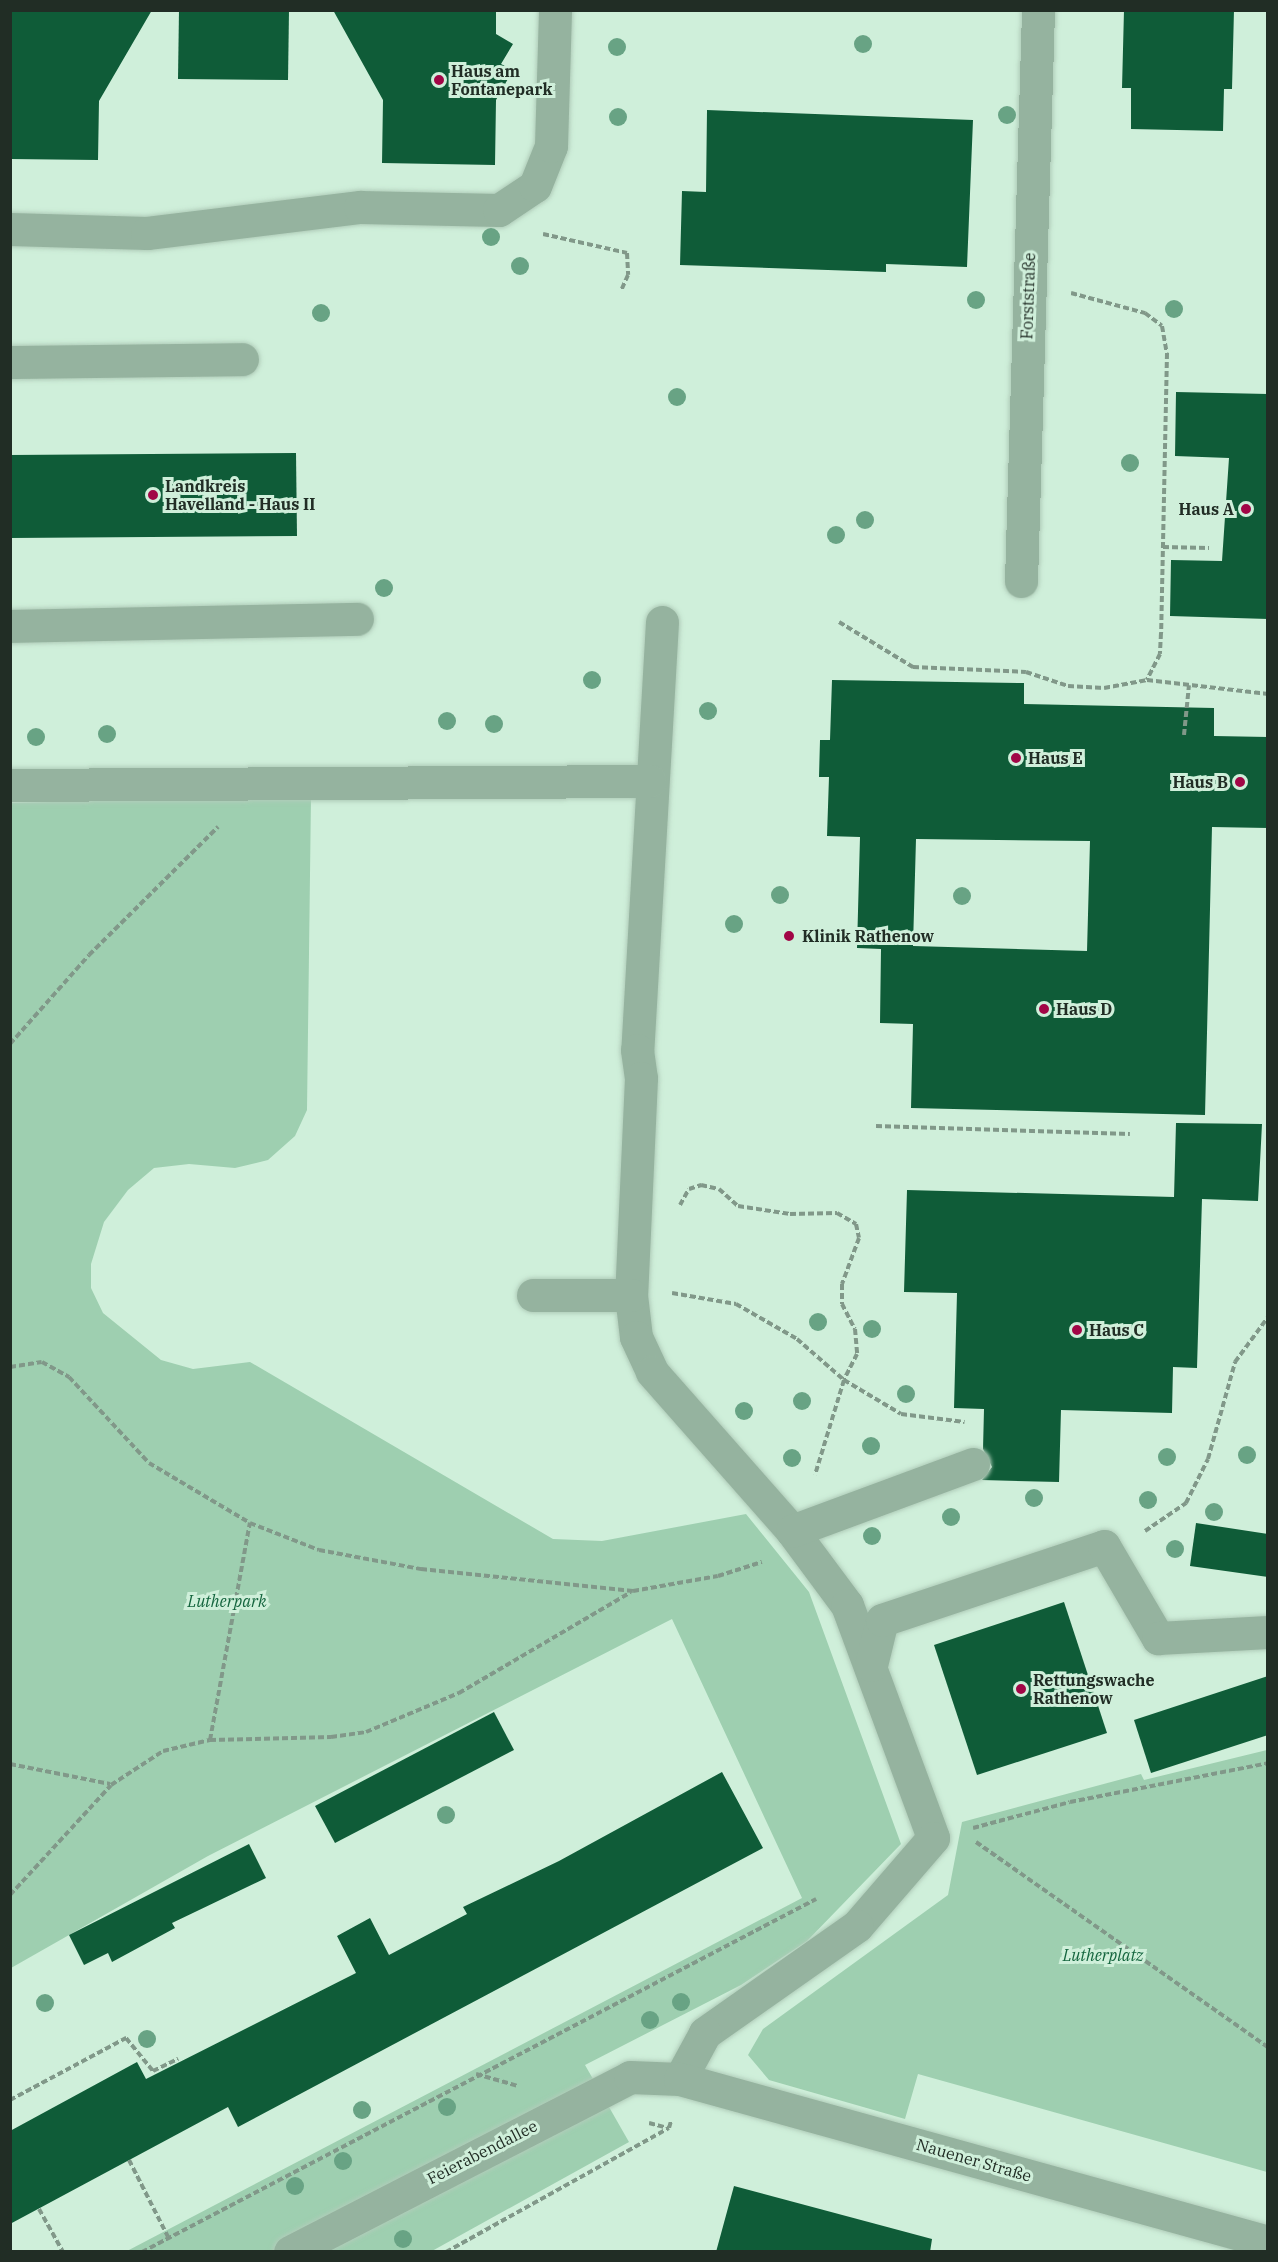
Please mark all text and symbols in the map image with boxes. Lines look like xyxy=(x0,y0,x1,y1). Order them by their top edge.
place label: Haus am Fontanepark xyxy=(451,61,552,99)
marker: Haus am Fontanepark xyxy=(432,73,446,87)
street label: Forststraße xyxy=(1017,252,1039,340)
place label: Landkreis Havelland - Haus II xyxy=(165,476,315,514)
marker: Landkreis Havelland - Haus II xyxy=(146,488,160,502)
place label: Haus A xyxy=(1178,499,1234,519)
marker: Haus A xyxy=(1239,502,1253,516)
place label: Haus E xyxy=(1028,748,1083,768)
marker: Haus E xyxy=(1009,751,1023,765)
place label: Haus B xyxy=(1172,772,1228,792)
marker: Haus B xyxy=(1233,775,1247,789)
place label: Klinik Rathenow xyxy=(802,926,934,946)
marker: Klinik Rathenow xyxy=(780,927,798,945)
place label: Haus D xyxy=(1056,999,1112,1019)
marker: Haus D xyxy=(1037,1002,1051,1016)
place label: Haus C xyxy=(1089,1320,1144,1340)
marker: Haus C xyxy=(1070,1323,1084,1337)
park label: Lutherpark xyxy=(188,1591,266,1611)
place label: Rettungswache Rathenow xyxy=(1033,1670,1154,1708)
marker: Rettungswache Rathenow xyxy=(1014,1682,1028,1696)
park label: Lutherplatz xyxy=(1063,1945,1143,1965)
street label: Feierabendallee xyxy=(424,2116,540,2188)
street label: Nauener Straße xyxy=(914,2134,1034,2186)

